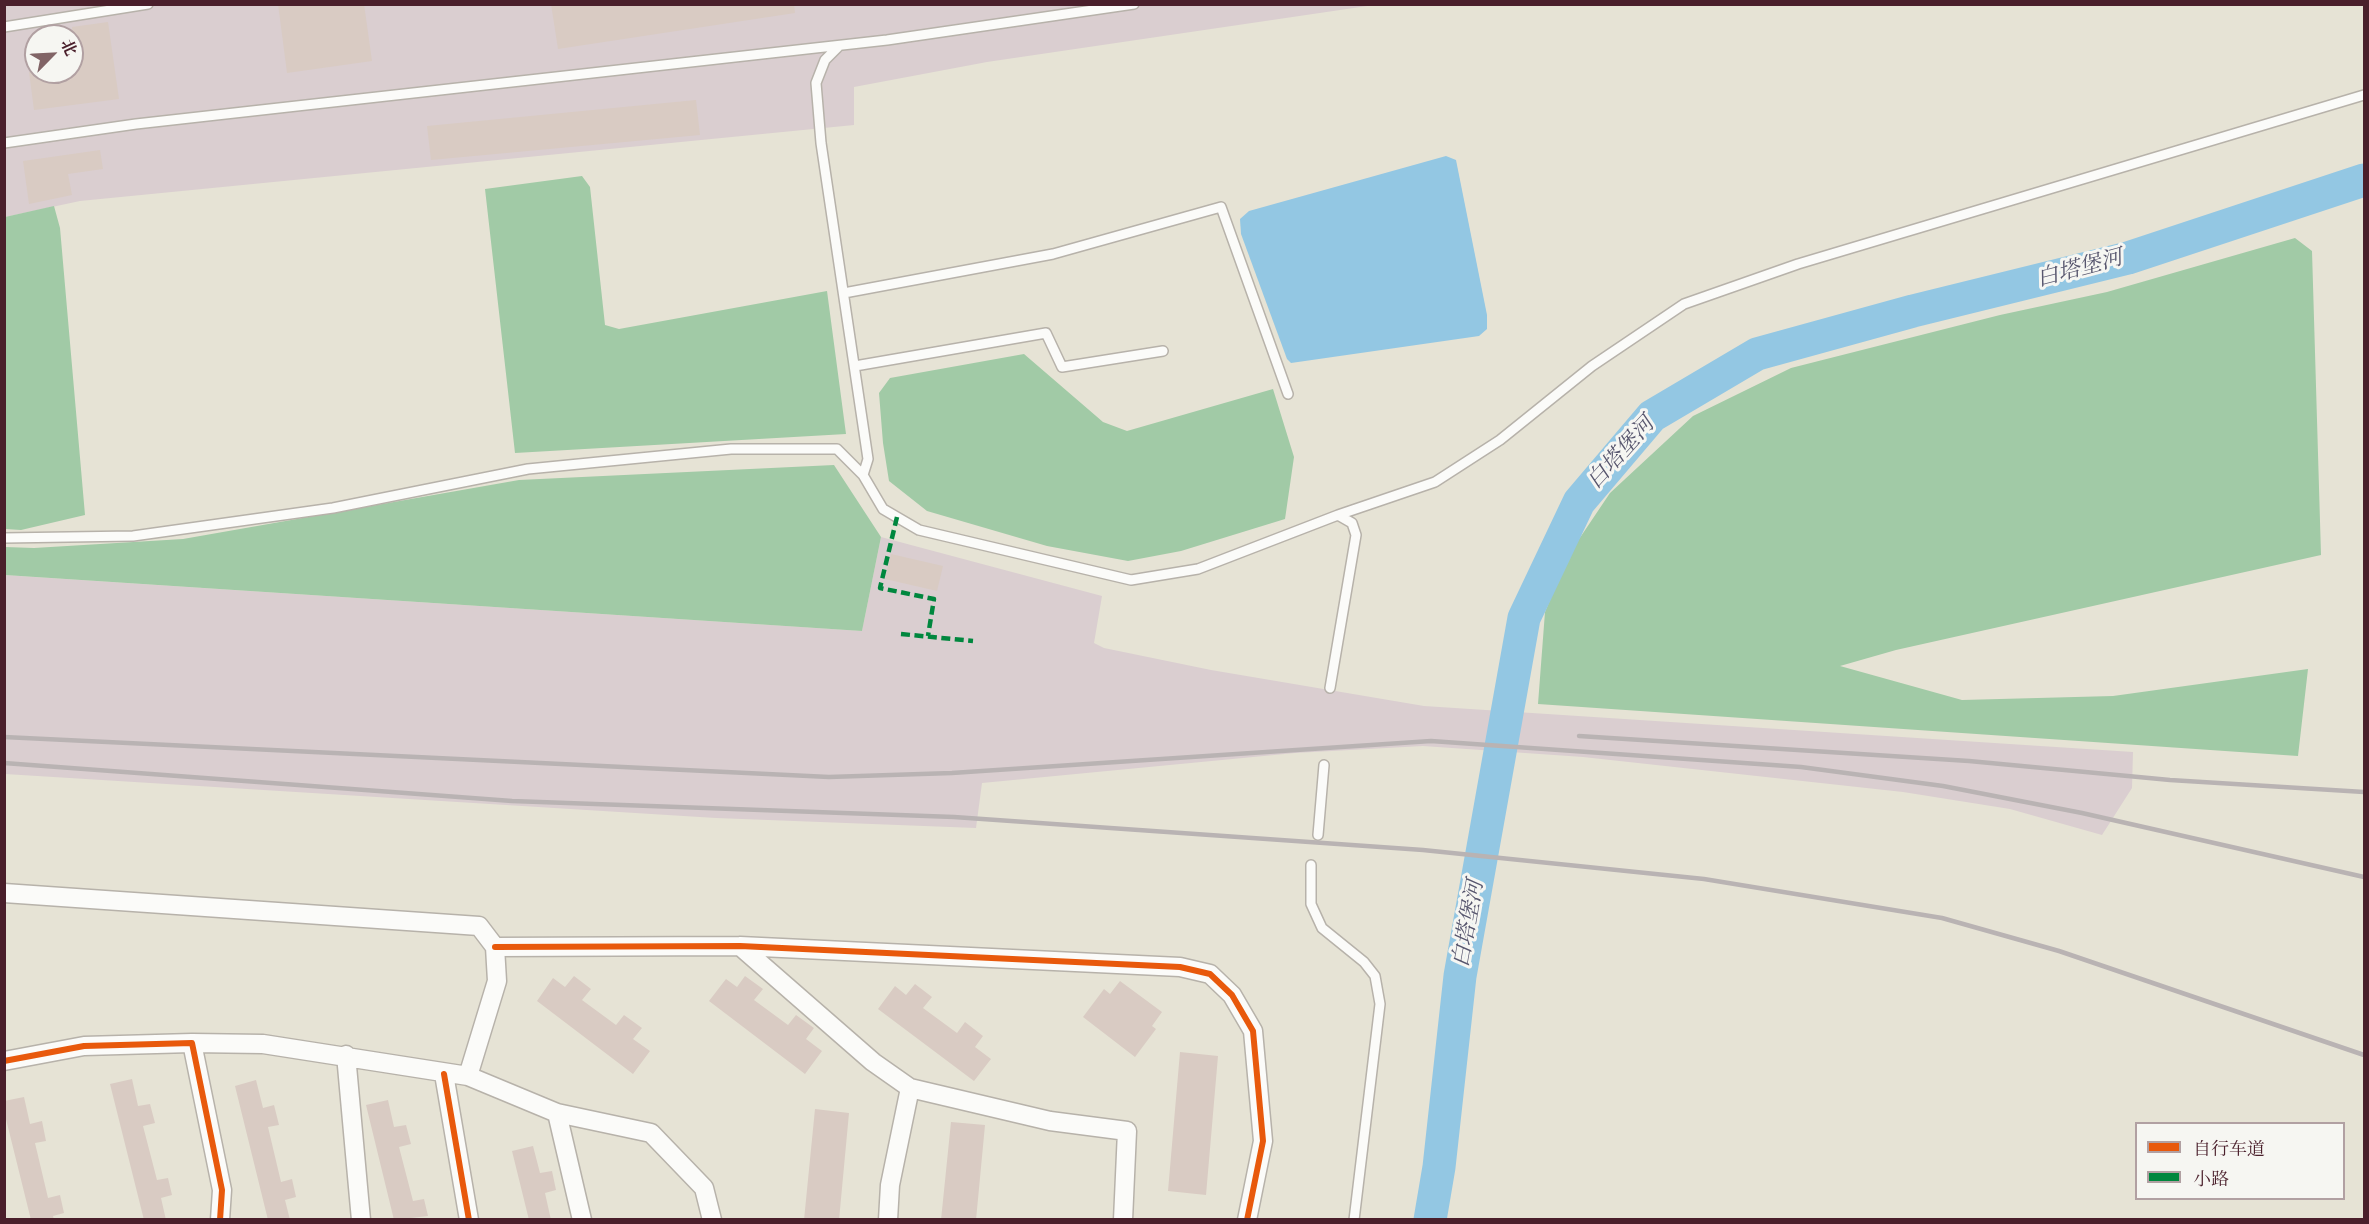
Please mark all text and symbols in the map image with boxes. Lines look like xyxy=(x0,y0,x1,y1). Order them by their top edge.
north arrow xyxy=(24,24,84,84)
text: 北 xyxy=(56,36,81,59)
water label: 白塔堡河 xyxy=(2034,246,2126,294)
water label: 白塔堡河 xyxy=(1583,412,1661,496)
water label: 白塔堡河 xyxy=(1449,878,1491,970)
legend xyxy=(2135,1122,2345,1200)
text: 自行车道 xyxy=(2193,1138,2265,1161)
text: 小路 xyxy=(2193,1168,2229,1191)

